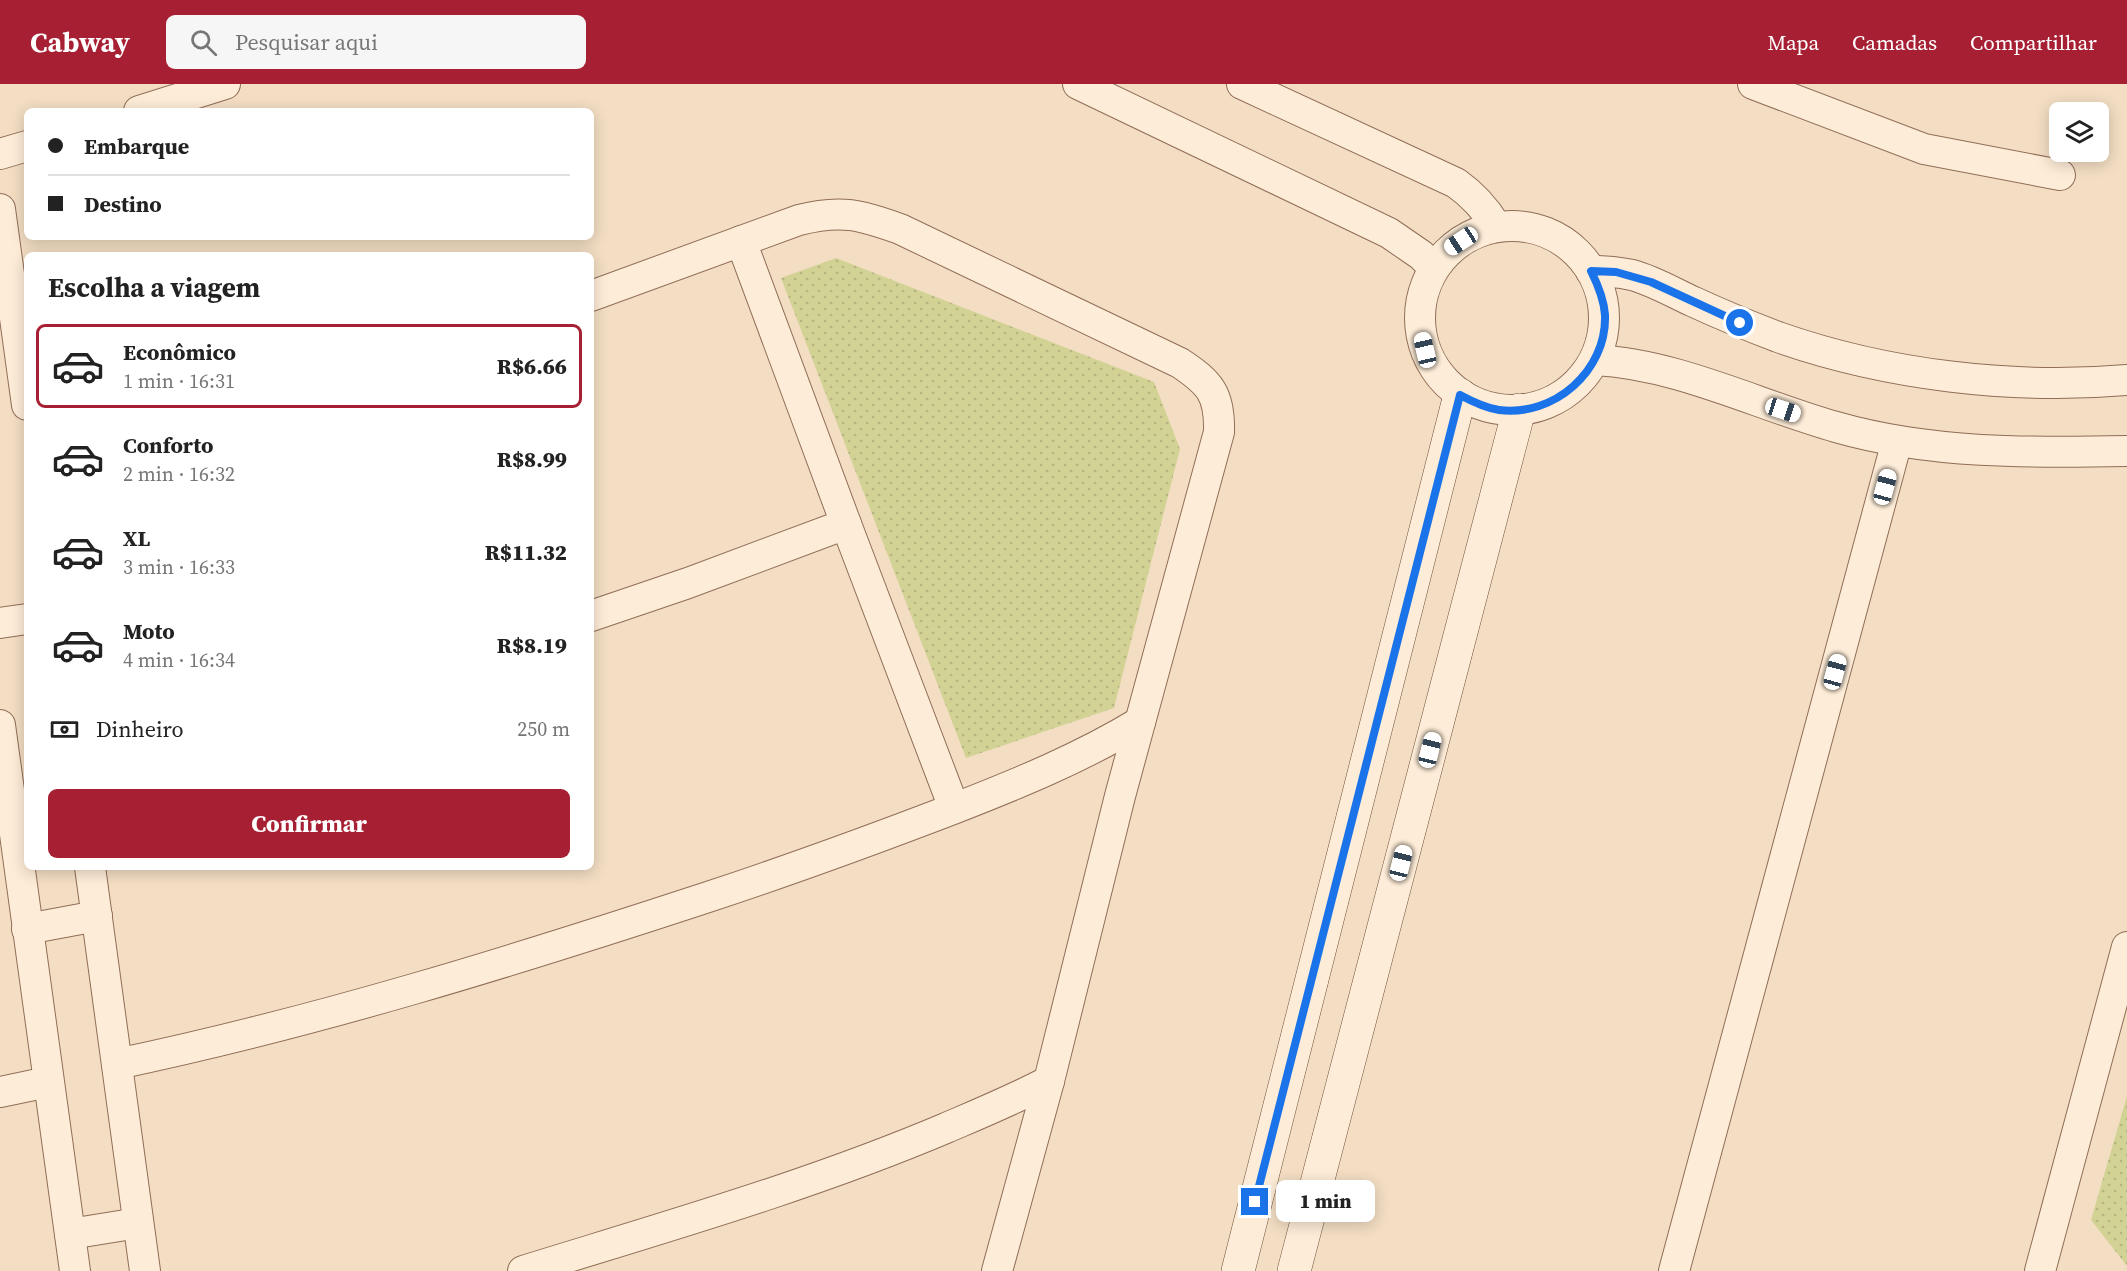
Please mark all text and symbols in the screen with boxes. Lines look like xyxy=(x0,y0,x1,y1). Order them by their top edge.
search box xyxy=(166,15,586,69)
text: Cabway xyxy=(30,23,130,61)
icon: search xyxy=(187,26,220,59)
text: Pesquisar aqui xyxy=(235,27,378,57)
text: Mapa xyxy=(1767,28,1819,57)
text: Camadas xyxy=(1852,28,1937,57)
text: Compartilhar xyxy=(1970,28,2097,57)
map controls xyxy=(2049,102,2109,162)
button: layers xyxy=(2049,102,2109,162)
text: Embarque xyxy=(84,131,189,161)
text: Destino xyxy=(84,189,162,219)
car xyxy=(1441,224,1481,258)
text: Escolha a viagem xyxy=(48,269,260,306)
route start xyxy=(1726,309,1753,336)
car xyxy=(1412,330,1438,370)
text: Econômico xyxy=(123,337,236,367)
icon: car xyxy=(51,339,105,393)
text: R$6.66 xyxy=(497,351,567,381)
text: 1 min · 16:31 xyxy=(123,367,235,395)
car xyxy=(1763,396,1803,424)
text: Conforto xyxy=(123,430,213,460)
icon: car xyxy=(51,432,105,486)
text: R$8.99 xyxy=(497,444,567,474)
text: 2 min · 16:32 xyxy=(123,460,235,488)
car xyxy=(1872,467,1898,507)
text: XL xyxy=(123,523,150,553)
icon: car xyxy=(51,525,105,579)
text: R$11.32 xyxy=(485,537,567,567)
text: 3 min · 16:33 xyxy=(123,553,235,581)
text: Moto xyxy=(123,616,175,646)
icon: car xyxy=(51,618,105,672)
text: R$8.19 xyxy=(497,630,567,660)
text: 4 min · 16:34 xyxy=(123,646,235,674)
car xyxy=(1822,652,1848,692)
icon: cash xyxy=(48,713,81,746)
text: Dinheiro xyxy=(96,714,184,744)
text: 250 m xyxy=(517,715,570,743)
car xyxy=(1417,730,1443,770)
button: Confirmar xyxy=(48,789,570,858)
car xyxy=(1388,843,1414,883)
callout: 1 min xyxy=(1276,1181,1375,1223)
text: 1 min xyxy=(1299,1187,1352,1215)
route end xyxy=(1241,1188,1268,1215)

